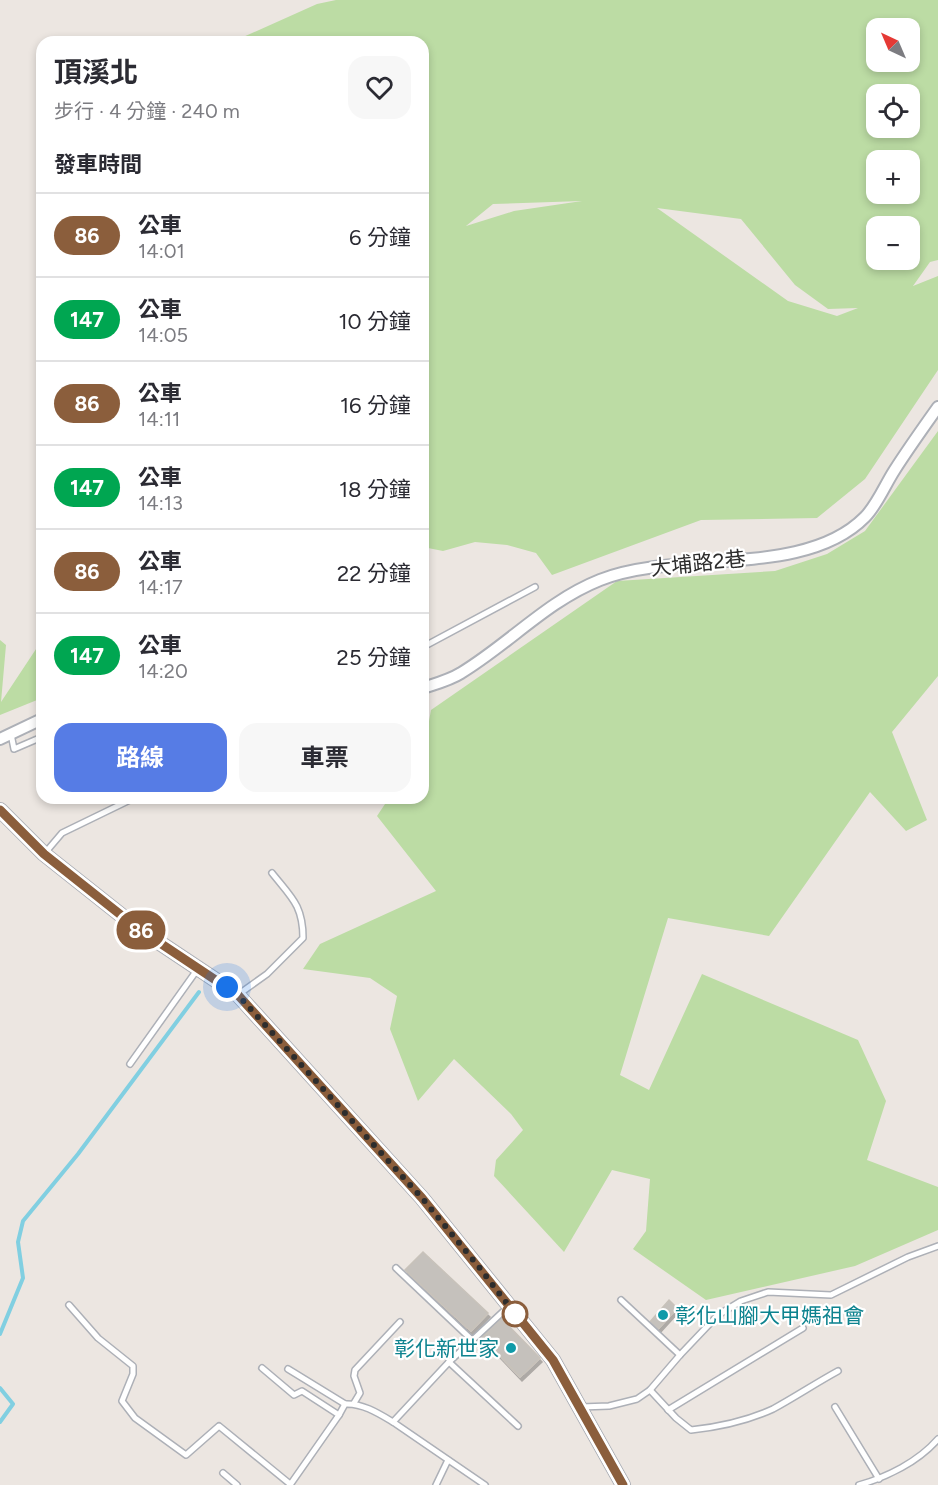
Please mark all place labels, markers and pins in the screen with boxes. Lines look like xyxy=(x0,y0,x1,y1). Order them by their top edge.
unlabelled marker xyxy=(502,1301,528,1327)
place label: 彰化山腳大甲媽祖會 xyxy=(675,1303,864,1328)
marker: 彰化山腳大甲媽祖會 xyxy=(656,1308,670,1322)
place label: 彰化新世家 xyxy=(394,1336,499,1361)
marker: 彰化新世家 xyxy=(504,1341,518,1355)

